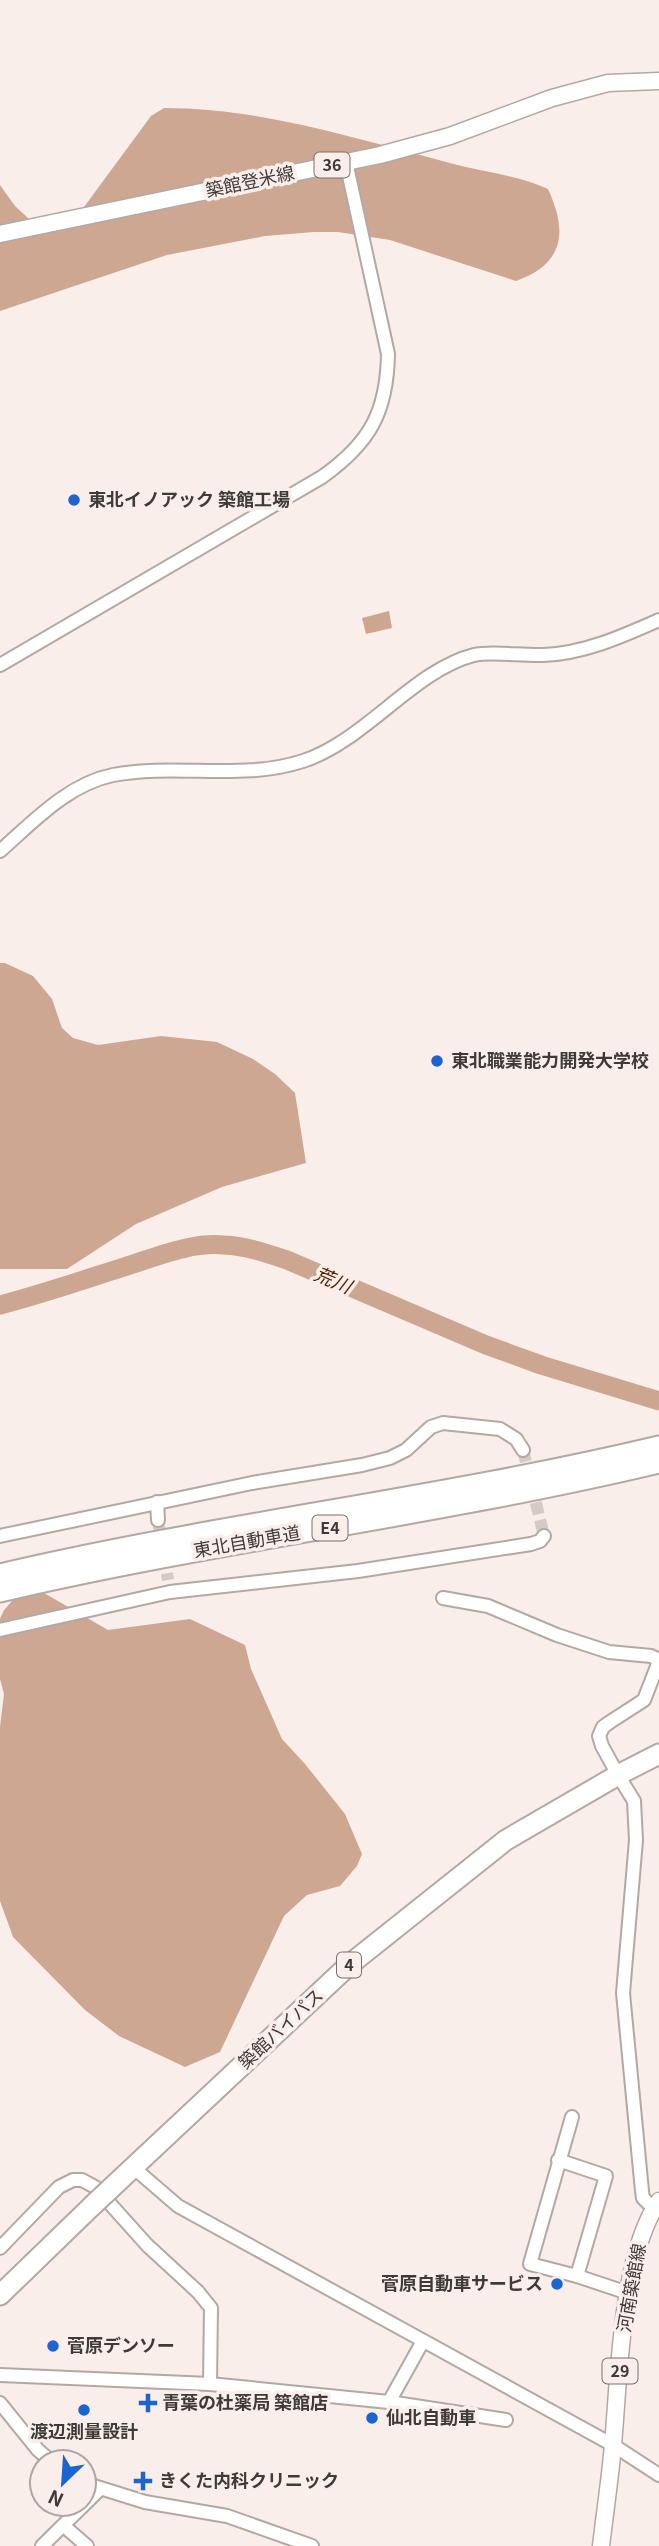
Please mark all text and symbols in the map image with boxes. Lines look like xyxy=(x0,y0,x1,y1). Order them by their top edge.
road number: 36 xyxy=(314,153,350,178)
street label: 築館登米線 xyxy=(203,158,296,202)
place label: 東北イノアック 築館工場 xyxy=(88,485,290,511)
marker: 東北イノアック 築館工場 xyxy=(66,492,82,508)
place label: 東北職業能力開発大学校 xyxy=(451,1046,649,1072)
marker: 東北職業能力開発大学校 xyxy=(429,1053,445,1069)
water label: 荒川 xyxy=(311,1259,358,1299)
road number: E4 xyxy=(312,1516,348,1540)
street label: 東北自動車道 xyxy=(191,1518,302,1562)
road number: 4 xyxy=(337,1952,361,1978)
street label: 築館バイパス xyxy=(231,1981,328,2074)
street label: 河南築館線 xyxy=(609,2241,651,2334)
place label: 菅原自動車サービス xyxy=(381,2269,543,2295)
marker: 菅原自動車サービス xyxy=(549,2276,565,2292)
place label: 菅原デンソー xyxy=(67,2331,175,2357)
marker: 菅原デンソー xyxy=(45,2338,61,2354)
road number: 29 xyxy=(602,2358,638,2384)
place label: 青葉の杜薬局 築館店 xyxy=(162,2388,328,2414)
marker: 青葉の杜薬局 築館店 xyxy=(140,2395,156,2411)
marker: 渡辺測量設計 xyxy=(76,2402,92,2418)
place label: 仙北自動車 xyxy=(386,2403,476,2429)
marker: 仙北自動車 xyxy=(364,2410,380,2426)
place label: 渡辺測量設計 xyxy=(30,2417,138,2443)
north arrow xyxy=(28,2448,98,2518)
place label: きくた内科クリニック xyxy=(159,2466,339,2492)
marker: きくた内科クリニック xyxy=(133,2471,153,2491)
text: N xyxy=(43,2485,67,2515)

